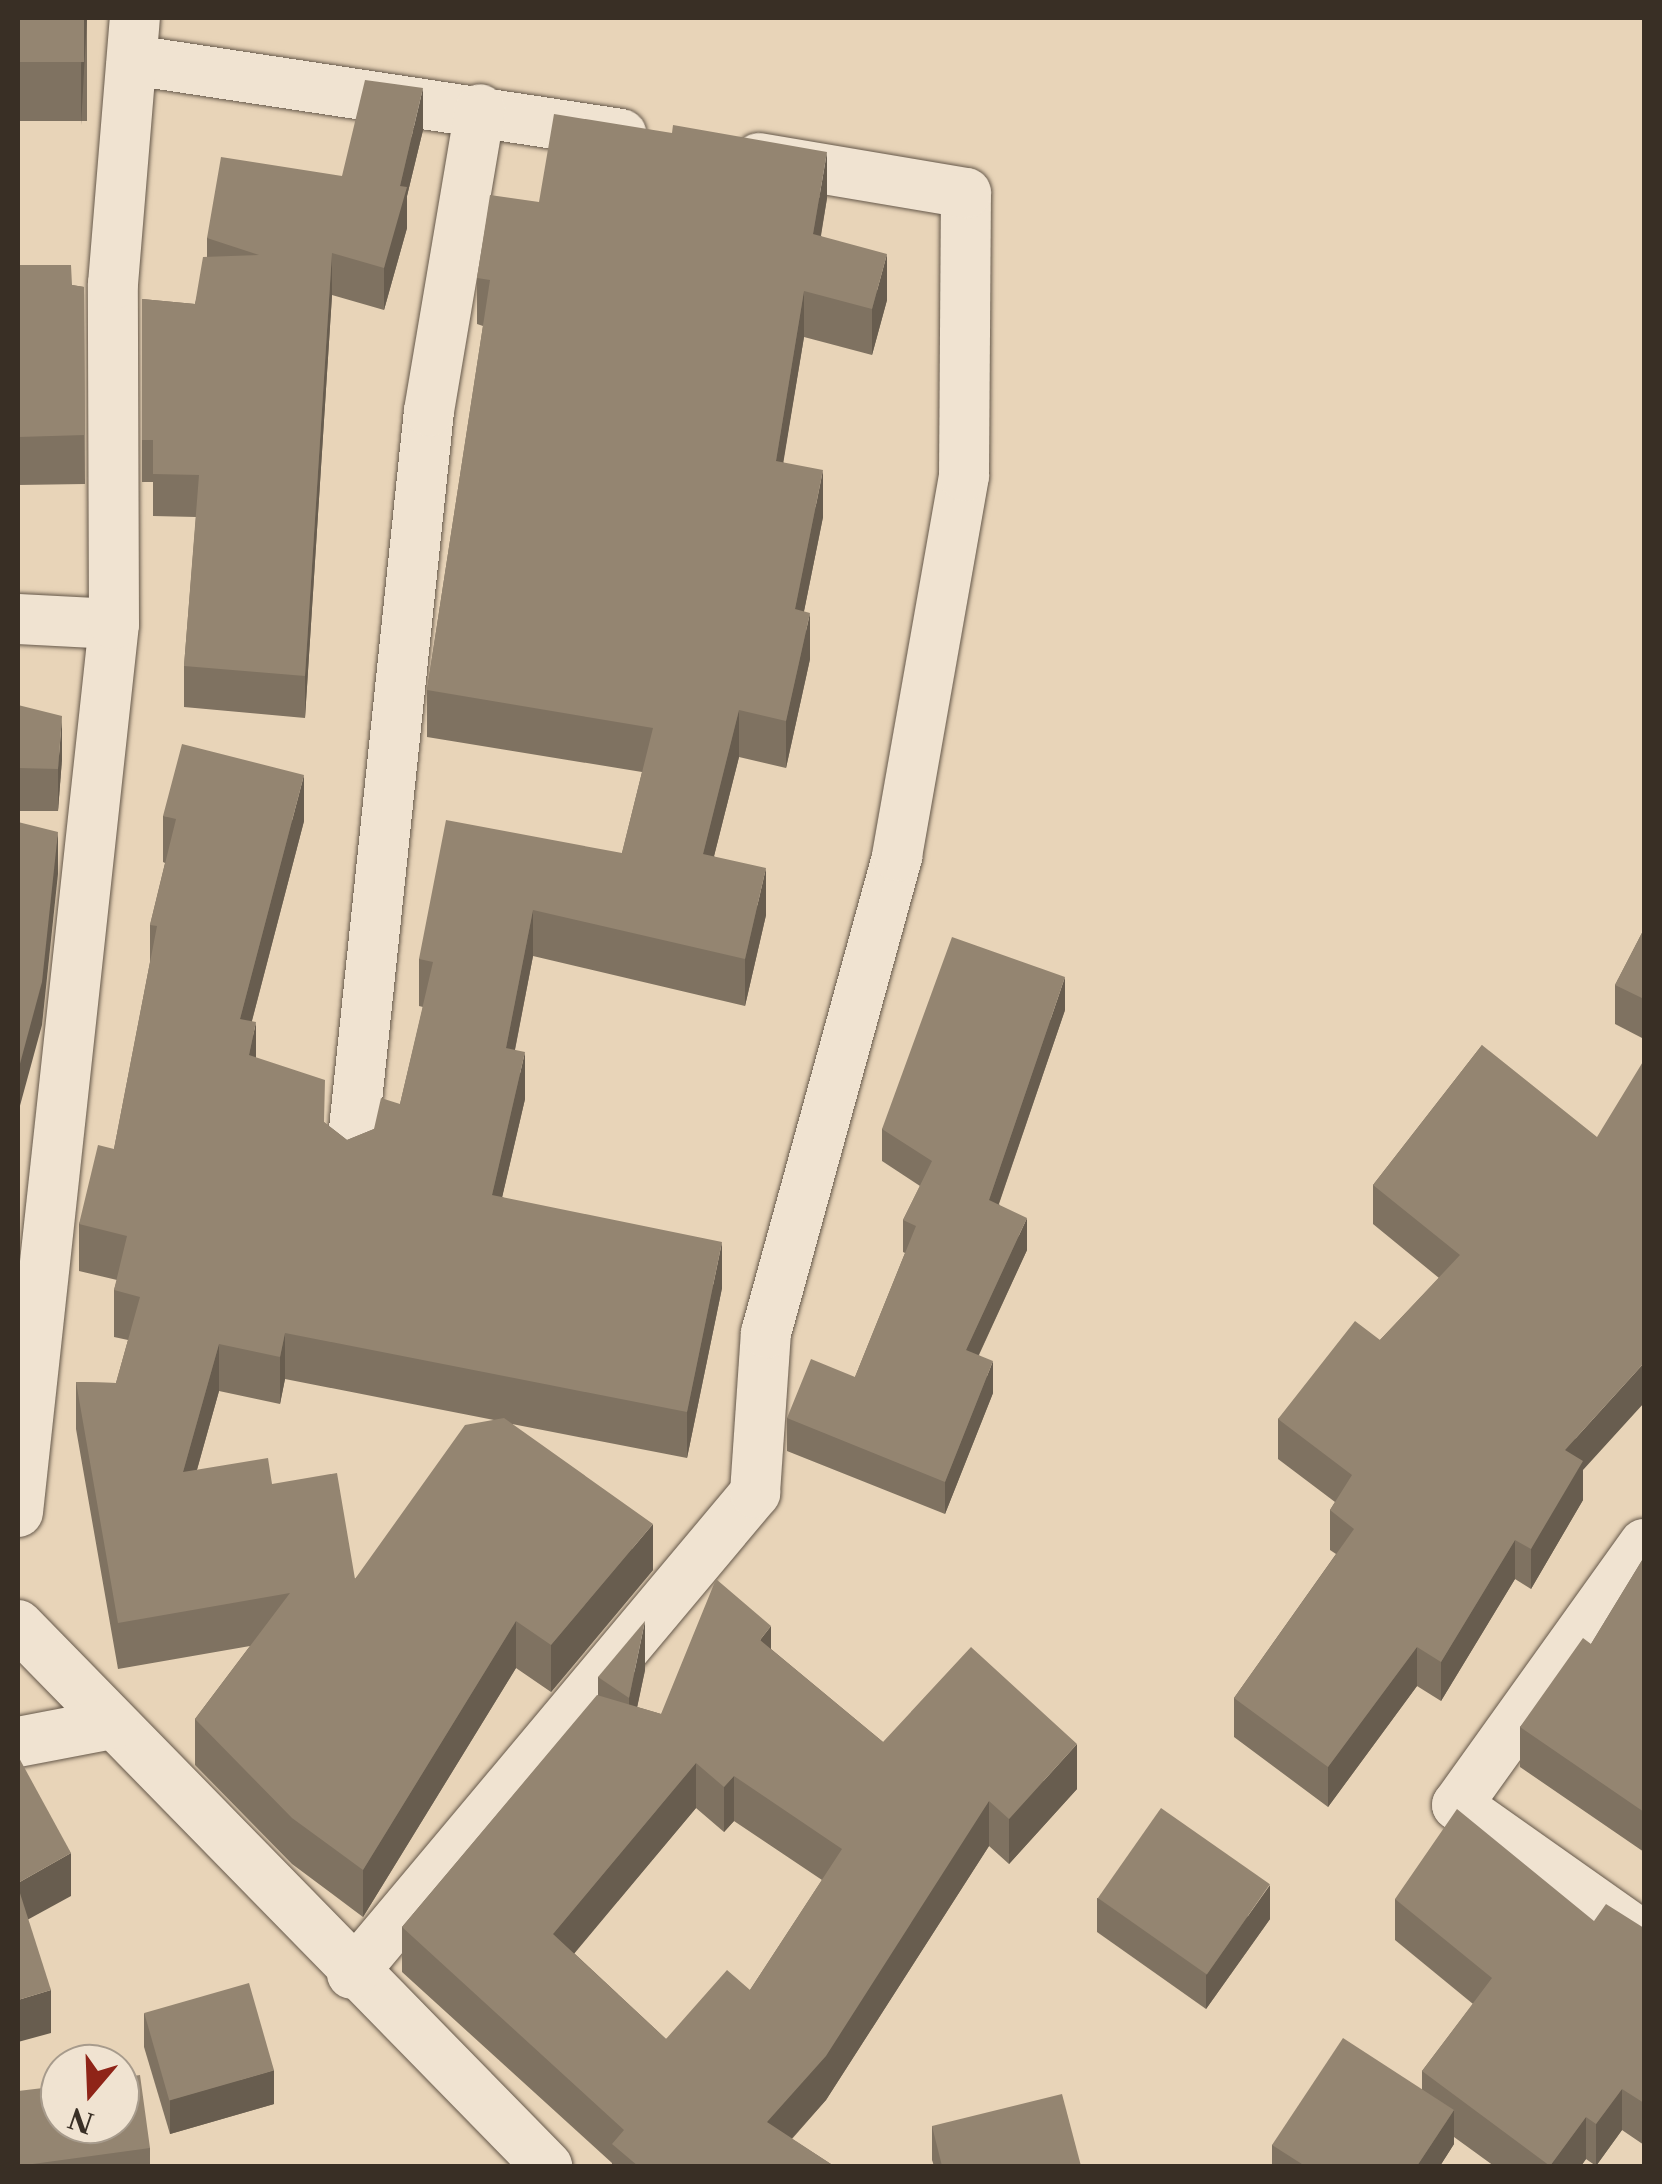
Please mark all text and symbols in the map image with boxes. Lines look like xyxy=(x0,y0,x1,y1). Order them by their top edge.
north arrow xyxy=(40,2044,140,2144)
text: N xyxy=(64,2100,98,2141)

